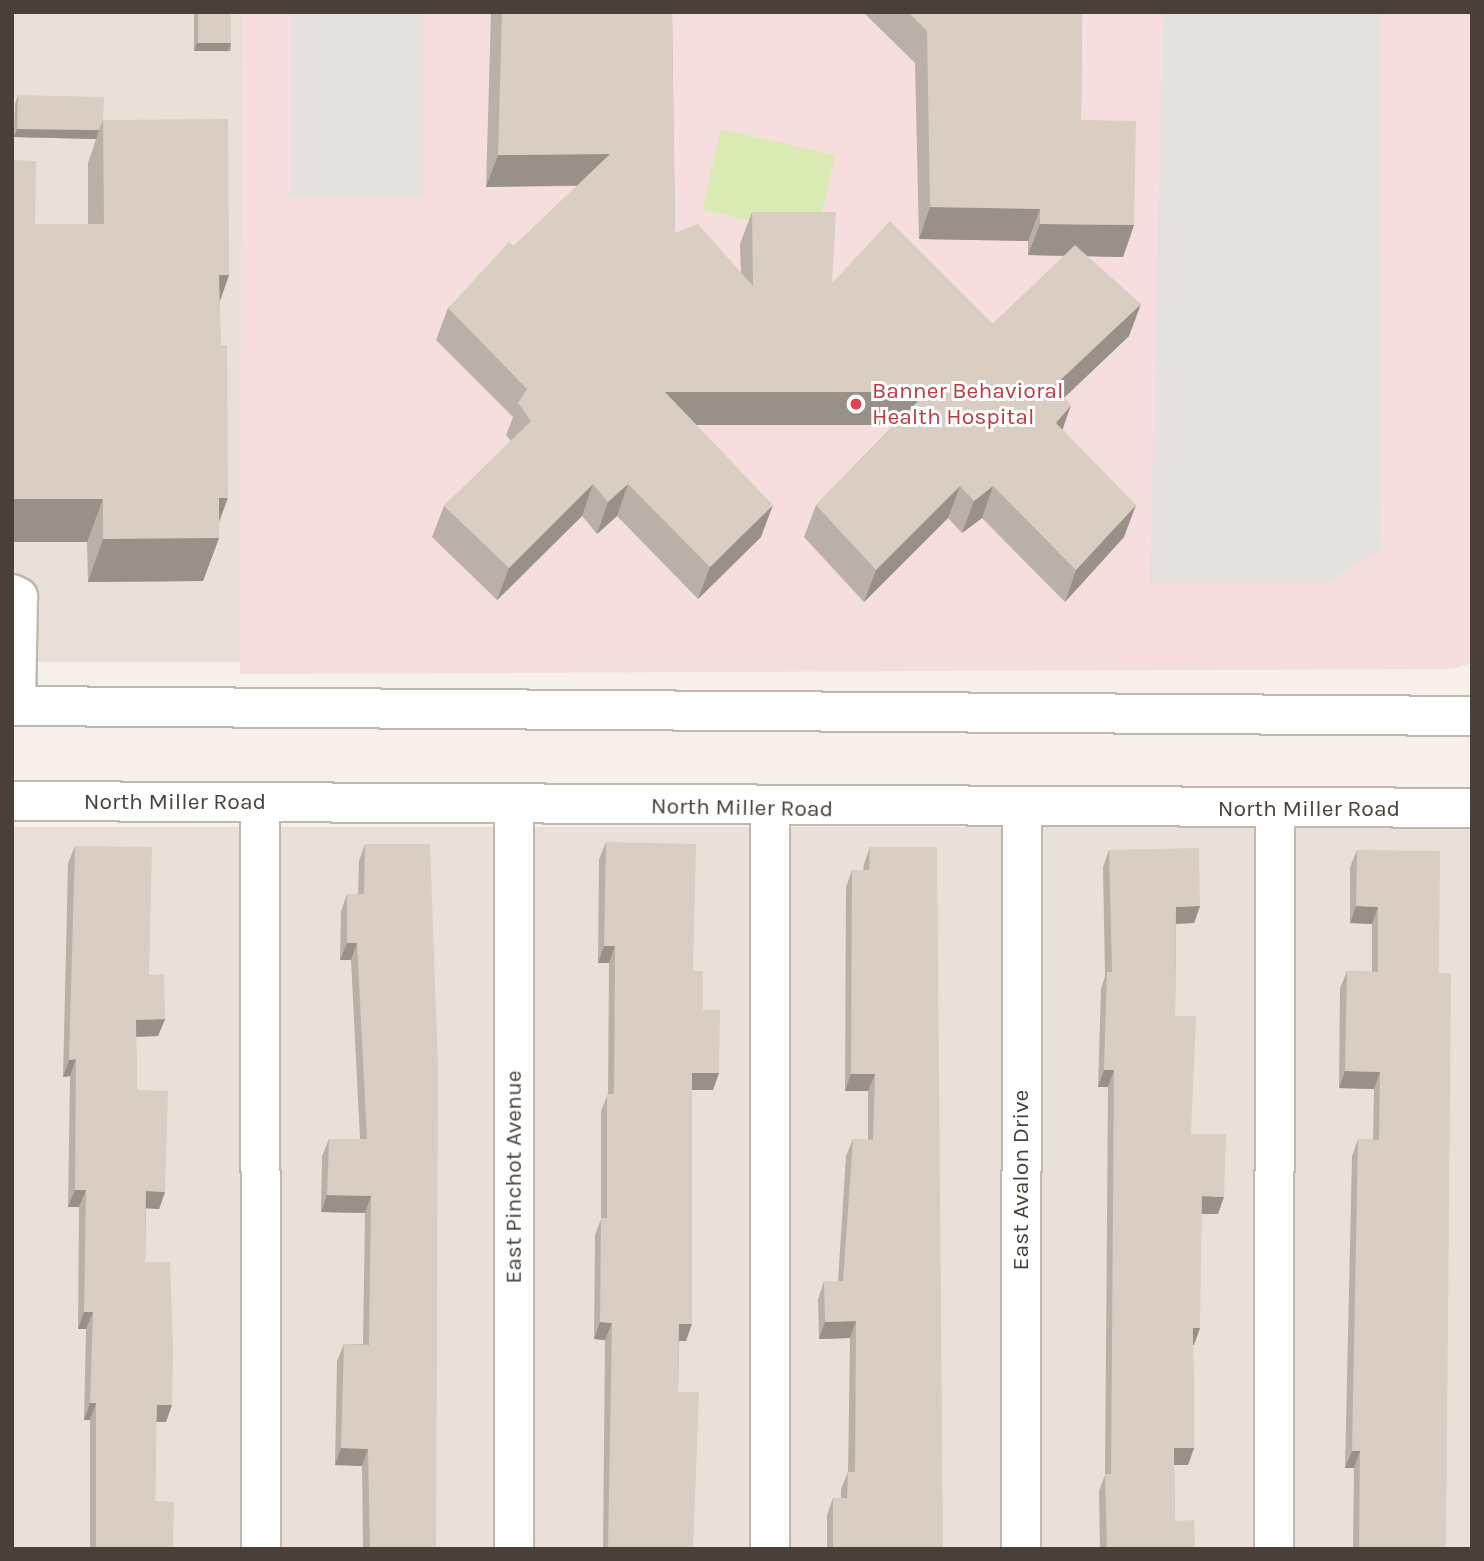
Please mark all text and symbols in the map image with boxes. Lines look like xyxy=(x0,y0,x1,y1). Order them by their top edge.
place label: Banner Behavioral Health Hospital xyxy=(872,377,1063,431)
marker: Banner Behavioral Health Hospital xyxy=(846,394,866,414)
street label: North Miller Road xyxy=(84,788,266,816)
street label: North Miller Road xyxy=(651,793,833,823)
street label: North Miller Road xyxy=(1218,795,1400,823)
street label: East Pinchot Avenue xyxy=(500,1070,528,1284)
street label: East Avalon Drive xyxy=(1007,1090,1035,1270)

